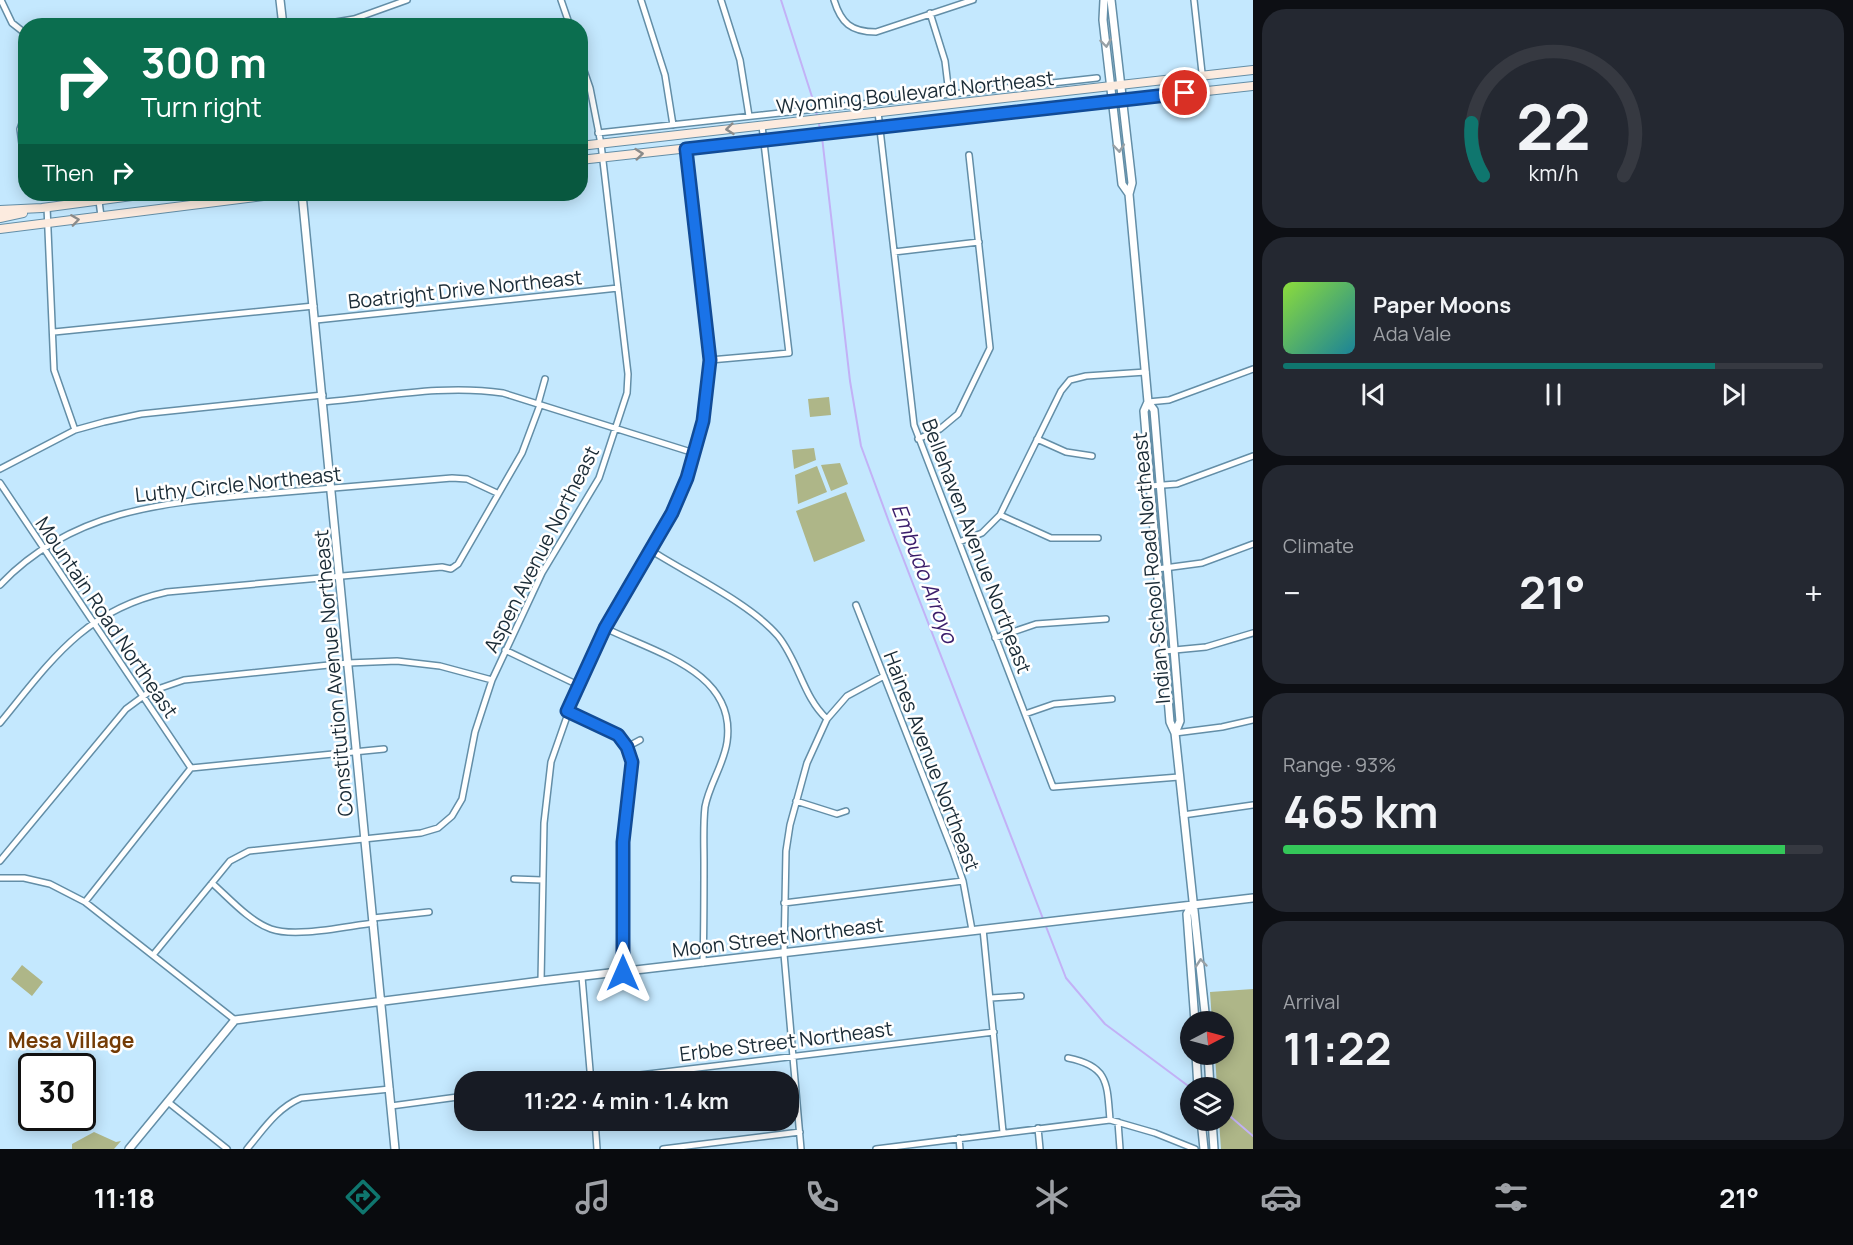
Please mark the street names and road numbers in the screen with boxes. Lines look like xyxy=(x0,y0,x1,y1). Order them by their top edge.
street label: Wyoming Boulevard Northeast xyxy=(775,64,1055,120)
street label: Boatright Drive Northeast xyxy=(347,263,583,315)
street label: Bellehaven Avenue Northeast xyxy=(916,415,1038,677)
street label: Indian School Road Northeast xyxy=(1126,431,1176,705)
street label: Aspen Avenue Northeast xyxy=(477,441,605,657)
street label: Luthy Circle Northeast xyxy=(133,460,343,508)
street label: Mountain Road Northeast xyxy=(29,511,185,723)
street label: Constitution Avenue Northeast xyxy=(307,529,359,817)
street label: Haines Avenue Northeast xyxy=(878,647,986,875)
street label: Moon Street Northeast xyxy=(671,911,885,963)
street label: Erbbe Street Northeast xyxy=(678,1015,894,1067)

